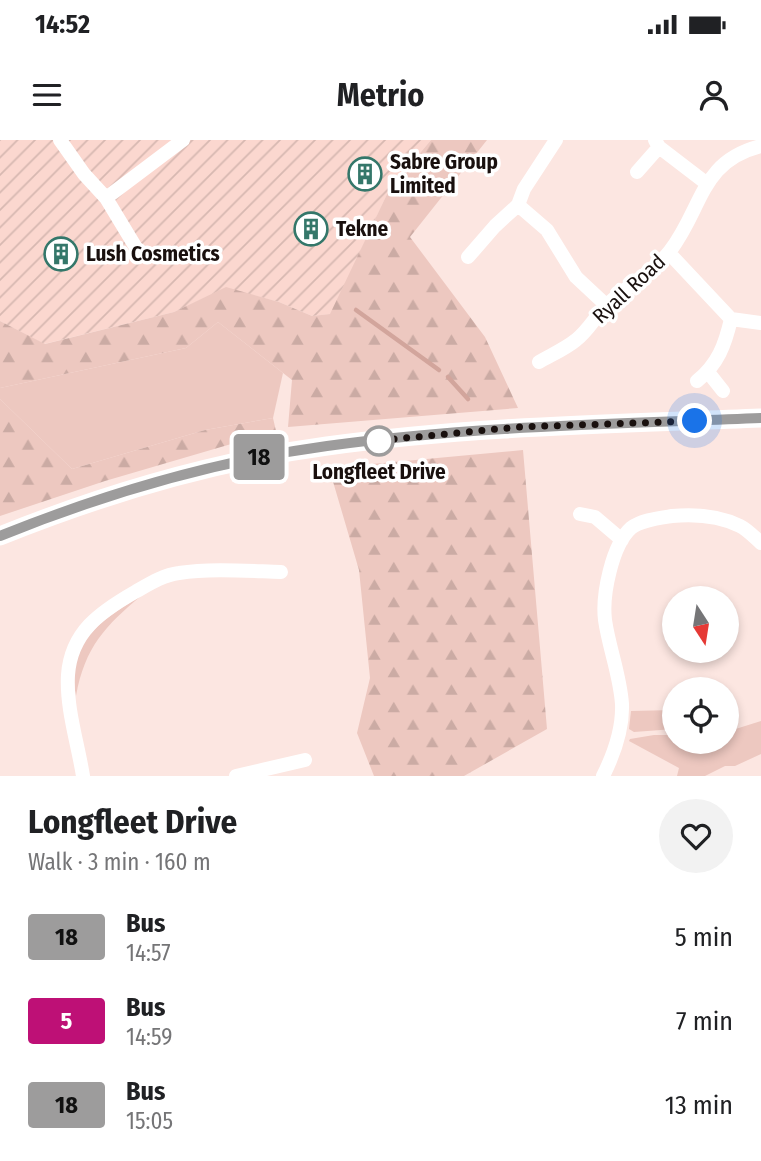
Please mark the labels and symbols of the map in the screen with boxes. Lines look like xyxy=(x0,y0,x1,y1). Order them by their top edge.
place label: Sabre Group Limited xyxy=(390,149,498,199)
building icon: Sabre Group Limited xyxy=(346,155,384,193)
building icon: Tekne xyxy=(292,210,330,248)
place label: Tekne xyxy=(336,216,388,242)
building icon: Lush Cosmetics xyxy=(42,235,80,273)
place label: Lush Cosmetics xyxy=(86,241,220,267)
street label: Ryall Road xyxy=(587,249,671,329)
your location xyxy=(677,403,712,438)
marker: Longfleet Drive xyxy=(364,426,394,456)
line badge: 18 xyxy=(228,434,290,480)
place label: Longfleet Drive xyxy=(312,459,446,485)
north arrow xyxy=(662,586,738,663)

